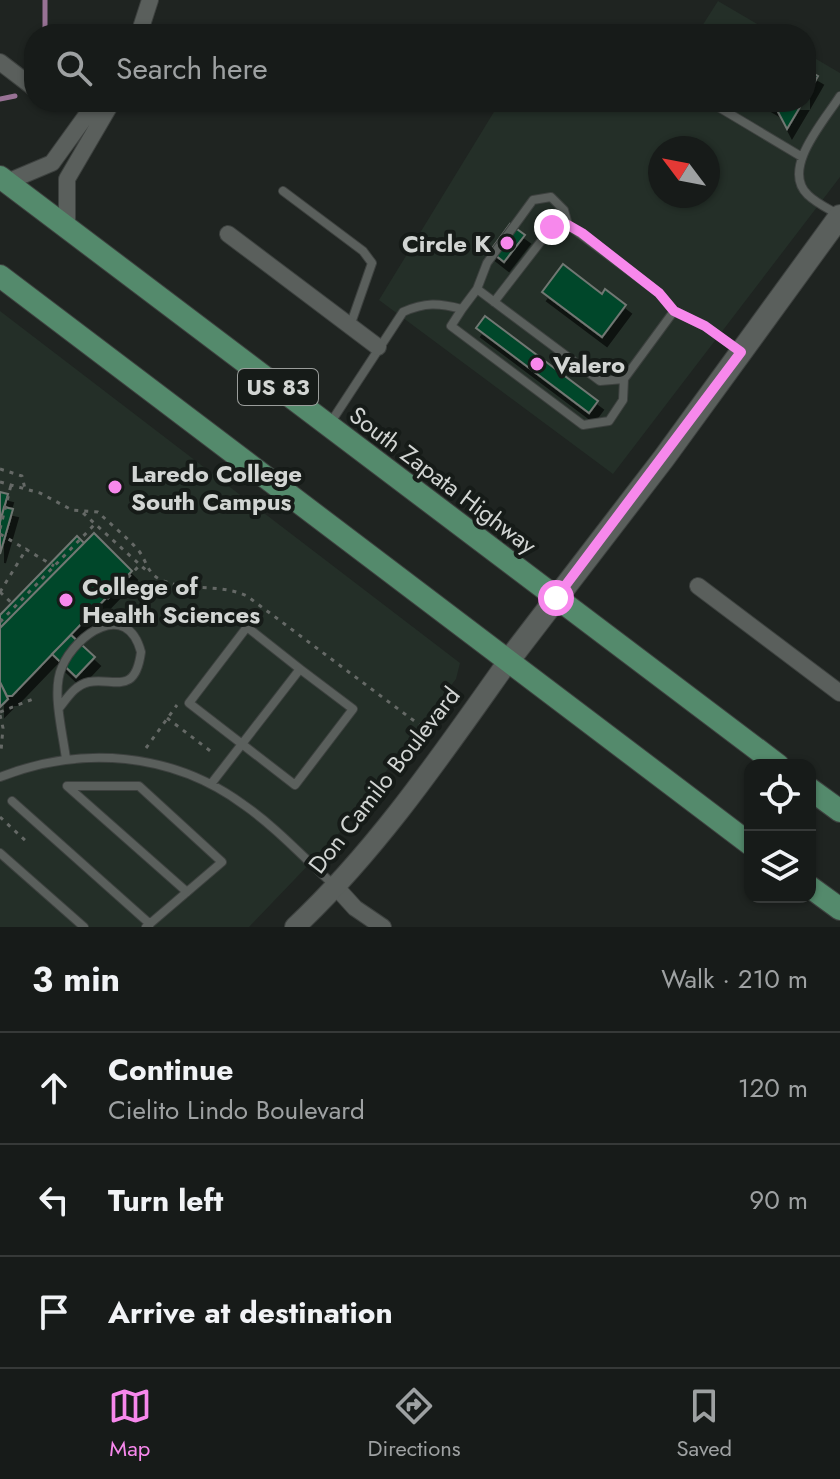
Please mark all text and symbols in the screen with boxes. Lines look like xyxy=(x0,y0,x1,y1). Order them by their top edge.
search box xyxy=(24,24,816,112)
icon: search xyxy=(52,46,96,90)
text: Search here xyxy=(116,47,268,90)
north arrow xyxy=(648,136,720,208)
route end xyxy=(534,209,570,245)
place label: Circle K xyxy=(402,226,491,261)
marker: Circle K xyxy=(498,234,516,252)
place label: Valero xyxy=(552,347,625,382)
marker: Valero xyxy=(528,355,546,373)
road number: US 83 xyxy=(238,369,318,405)
street label: South Zapata Highway xyxy=(342,398,544,562)
place label: Laredo College South Campus xyxy=(131,456,302,519)
marker: Laredo College South Campus xyxy=(106,478,124,496)
place label: College of Health Sciences xyxy=(82,569,260,632)
route start xyxy=(538,580,574,616)
marker: College of Health Sciences xyxy=(57,591,75,609)
street label: Don Camilo Boulevard xyxy=(300,679,468,881)
map controls xyxy=(744,759,816,903)
button: locate xyxy=(744,759,816,831)
button: layers xyxy=(744,831,816,903)
text: 3 min xyxy=(32,955,120,1004)
text: Walk · 210 m xyxy=(661,960,808,998)
text: Continue xyxy=(108,1048,234,1091)
icon: ahead xyxy=(32,1066,76,1110)
text: 120 m xyxy=(738,1069,808,1107)
text: Cielito Lindo Boulevard xyxy=(108,1091,365,1129)
icon: left xyxy=(32,1178,76,1222)
text: Turn left xyxy=(108,1179,223,1222)
text: 90 m xyxy=(749,1181,808,1219)
icon: arrive xyxy=(32,1290,76,1334)
text: Arrive at destination xyxy=(108,1291,393,1334)
tab: Map xyxy=(108,1384,152,1464)
tab: Directions xyxy=(368,1384,461,1464)
tab: Saved xyxy=(676,1384,732,1464)

